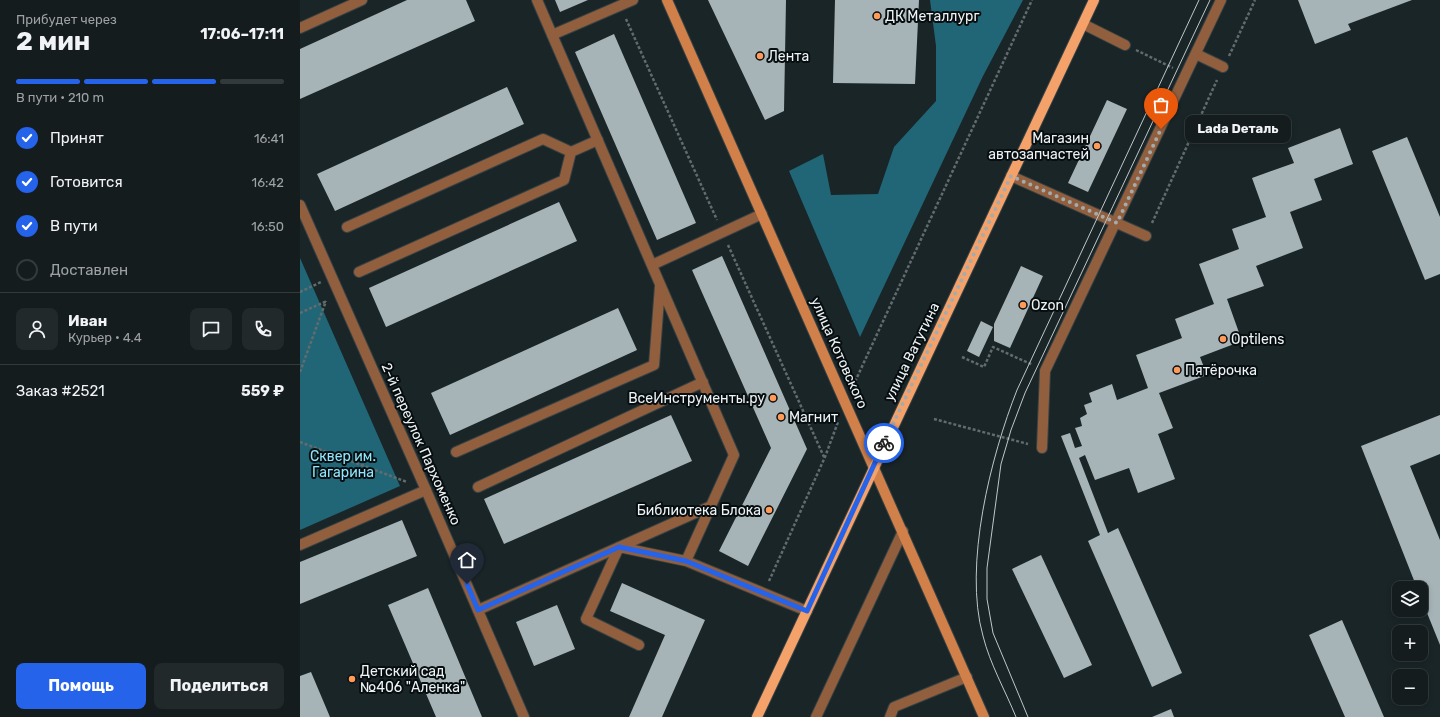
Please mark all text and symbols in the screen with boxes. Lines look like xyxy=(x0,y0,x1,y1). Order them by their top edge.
place label: ДК Металлург xyxy=(885,8,979,25)
marker: ДК Металлург xyxy=(872,11,882,21)
text: Прибудет через xyxy=(16,12,117,27)
text: 17:06–17:11 xyxy=(200,25,284,43)
text: 2 мин xyxy=(16,26,90,57)
place label: Лента xyxy=(768,48,809,65)
marker: Лента xyxy=(755,51,765,61)
pin xyxy=(1144,88,1178,129)
text: В пути · 210 m xyxy=(16,90,104,105)
icon: bag xyxy=(1150,94,1172,116)
callout: Lada Dеталь xyxy=(1185,115,1291,143)
text: Lada Dеталь xyxy=(1197,121,1279,136)
icon: check xyxy=(16,127,38,149)
text: Принят xyxy=(50,129,104,147)
place label: Магазин автозапчастей xyxy=(988,130,1089,163)
text: 16:41 xyxy=(254,131,284,146)
marker: Магазин автозапчастей xyxy=(1092,141,1102,151)
icon: check xyxy=(16,171,38,193)
text: Готовится xyxy=(50,173,123,191)
text: 16:42 xyxy=(252,175,284,190)
icon: check xyxy=(16,215,38,237)
text: В пути xyxy=(50,217,98,235)
text: 16:50 xyxy=(251,219,284,234)
text: Доставлен xyxy=(50,261,128,279)
street label: улица Котовского xyxy=(807,295,871,411)
place label: Ozon xyxy=(1031,297,1064,314)
street label: улица Ватутина xyxy=(881,300,943,404)
marker: Ozon xyxy=(1018,300,1028,310)
button: person xyxy=(16,308,58,350)
button: chat xyxy=(190,308,232,350)
button: phone xyxy=(242,308,284,350)
text: Иван xyxy=(68,312,107,330)
text: Курьер · 4.4 xyxy=(68,330,142,345)
place label: Optilens xyxy=(1231,331,1284,348)
marker: Optilens xyxy=(1218,334,1228,344)
street label: 2-й переулок Пархоменко xyxy=(377,360,465,528)
place label: Пятёрочка xyxy=(1185,362,1257,379)
marker: Пятёрочка xyxy=(1172,365,1182,375)
text: Заказ #2521 xyxy=(16,382,105,400)
text: 559 ₽ xyxy=(241,382,284,400)
place label: ВсеИнструменты.ру xyxy=(628,390,765,407)
marker: ВсеИнструменты.ру xyxy=(768,393,778,403)
place label: Магнит xyxy=(789,409,838,426)
marker: Магнит xyxy=(776,412,786,422)
courier xyxy=(864,423,904,463)
icon: bike xyxy=(873,432,895,454)
park label: Сквер им. Гагарина xyxy=(310,448,376,481)
place label: Библиотека Блока xyxy=(637,502,761,519)
marker: Библиотека Блока xyxy=(764,505,774,515)
pin xyxy=(450,543,484,584)
icon: home xyxy=(456,549,478,571)
map controls xyxy=(1392,581,1428,705)
button: layers xyxy=(1392,581,1428,617)
button: + xyxy=(1392,625,1428,661)
button: Помощь xyxy=(16,663,146,709)
button: Поделиться xyxy=(154,663,284,709)
place label: Детский сад №406 "Аленка" xyxy=(360,663,465,696)
button: − xyxy=(1392,669,1428,705)
marker: Детский сад №406 "Аленка" xyxy=(347,674,357,684)

